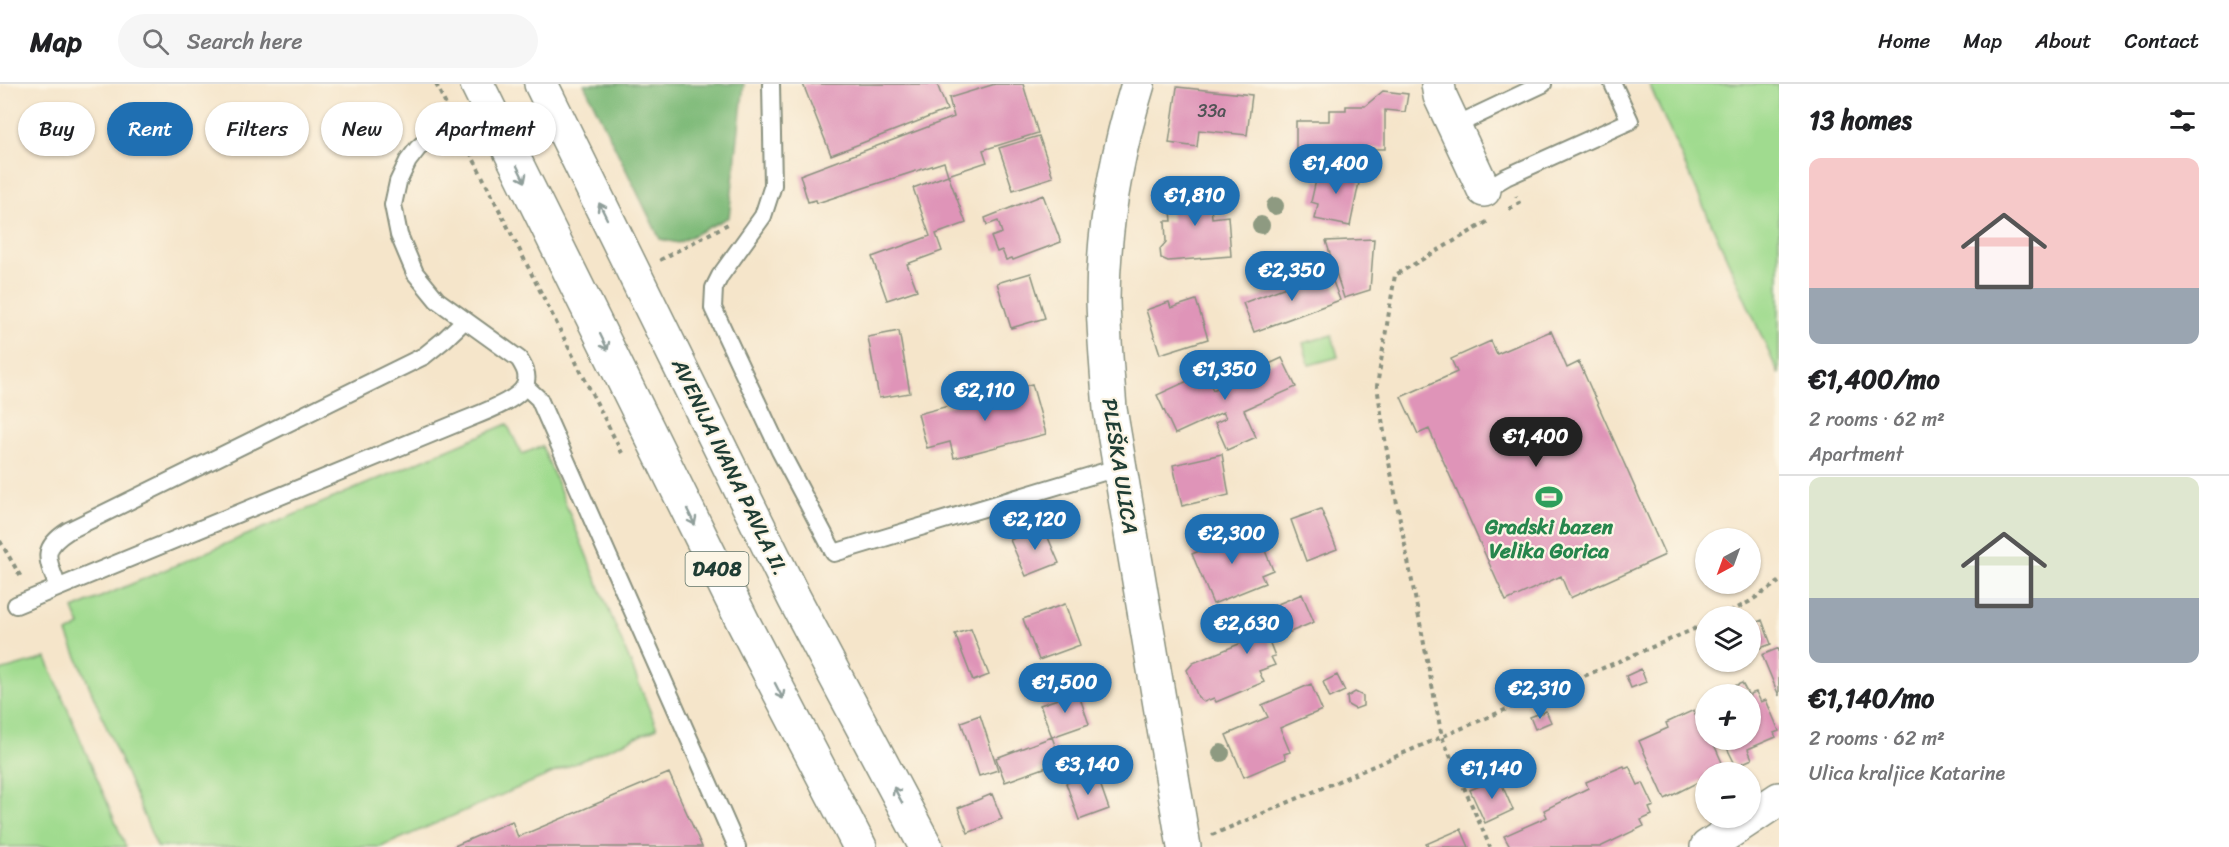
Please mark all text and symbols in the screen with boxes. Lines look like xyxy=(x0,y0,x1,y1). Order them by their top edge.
search box xyxy=(118,14,538,68)
text: Map xyxy=(30,17,82,66)
text: Search here xyxy=(187,22,303,61)
text: Home xyxy=(1878,22,1930,60)
text: Map xyxy=(1963,22,2002,60)
text: About xyxy=(2035,22,2092,60)
text: Contact xyxy=(2125,22,2199,60)
icon: search xyxy=(139,25,172,58)
house number: 33a xyxy=(1198,95,1226,127)
text: 13 homes xyxy=(1809,97,1912,143)
chip: Buy xyxy=(18,102,95,156)
chip: Rent xyxy=(107,102,193,156)
chip: Filters xyxy=(205,102,309,156)
chip: New xyxy=(321,102,403,156)
chip: Apartment xyxy=(415,102,556,156)
icon: filters xyxy=(2166,104,2199,137)
pin: €1,400 xyxy=(1287,144,1385,195)
text: €1,400 xyxy=(1303,146,1369,181)
one-way arrow xyxy=(516,165,528,183)
pin: €1,810 xyxy=(1146,176,1244,227)
text: €1,810 xyxy=(1165,178,1225,213)
icon: home xyxy=(1950,197,2058,305)
one-way arrow xyxy=(597,203,609,221)
pin: €2,350 xyxy=(1243,251,1341,302)
text: €2,350 xyxy=(1259,253,1325,288)
one-way arrow xyxy=(598,333,610,351)
pin: €1,350 xyxy=(1176,350,1274,401)
street label: AVENIJA IVANA PAVLA II. xyxy=(660,351,799,583)
text: €1,350 xyxy=(1193,352,1257,387)
text: €1,400/mo xyxy=(1809,356,1940,402)
pin: €2,110 xyxy=(936,371,1034,422)
text: €2,110 xyxy=(955,373,1015,408)
street label: PLEŠKA ULICA xyxy=(1091,395,1149,537)
text: 2 rooms · 62 m² xyxy=(1809,402,1945,437)
pin: €1,400 xyxy=(1487,417,1585,468)
text: €1,400 xyxy=(1503,419,1569,454)
text: Apartment xyxy=(1809,437,1903,472)
sports icon: Gradski bazen Velika Gorica xyxy=(1534,482,1564,512)
pin: €2,120 xyxy=(986,500,1084,551)
text: €2,120 xyxy=(1004,502,1066,537)
one-way arrow xyxy=(685,507,697,525)
place label: Gradski bazen Velika Gorica xyxy=(1484,508,1614,570)
pin: €2,300 xyxy=(1183,514,1281,565)
text: €2,300 xyxy=(1199,516,1265,551)
icon: home xyxy=(1950,516,2058,624)
north arrow xyxy=(1695,528,1761,594)
map controls xyxy=(1695,528,1761,828)
road number: D408 xyxy=(686,552,748,586)
pin: €2,630 xyxy=(1198,604,1296,655)
text: €2,630 xyxy=(1214,606,1280,641)
button: layers xyxy=(1695,606,1761,672)
pin: €1,500 xyxy=(1016,663,1114,714)
text: €1,500 xyxy=(1033,665,1097,700)
pin: €2,310 xyxy=(1491,669,1589,720)
text: €2,310 xyxy=(1509,671,1571,706)
text: €1,140/mo xyxy=(1809,675,1934,721)
one-way arrow xyxy=(773,681,785,699)
button: + xyxy=(1695,684,1761,750)
text: 2 rooms · 62 m² xyxy=(1809,721,1945,756)
pin: €3,140 xyxy=(1039,745,1137,796)
text: €3,140 xyxy=(1056,747,1120,782)
pin: €1,140 xyxy=(1443,749,1541,800)
text: €1,140 xyxy=(1462,751,1522,786)
text: Ulica kraljice Katarine xyxy=(1809,756,2005,791)
button: − xyxy=(1695,762,1761,828)
one-way arrow xyxy=(892,787,903,805)

